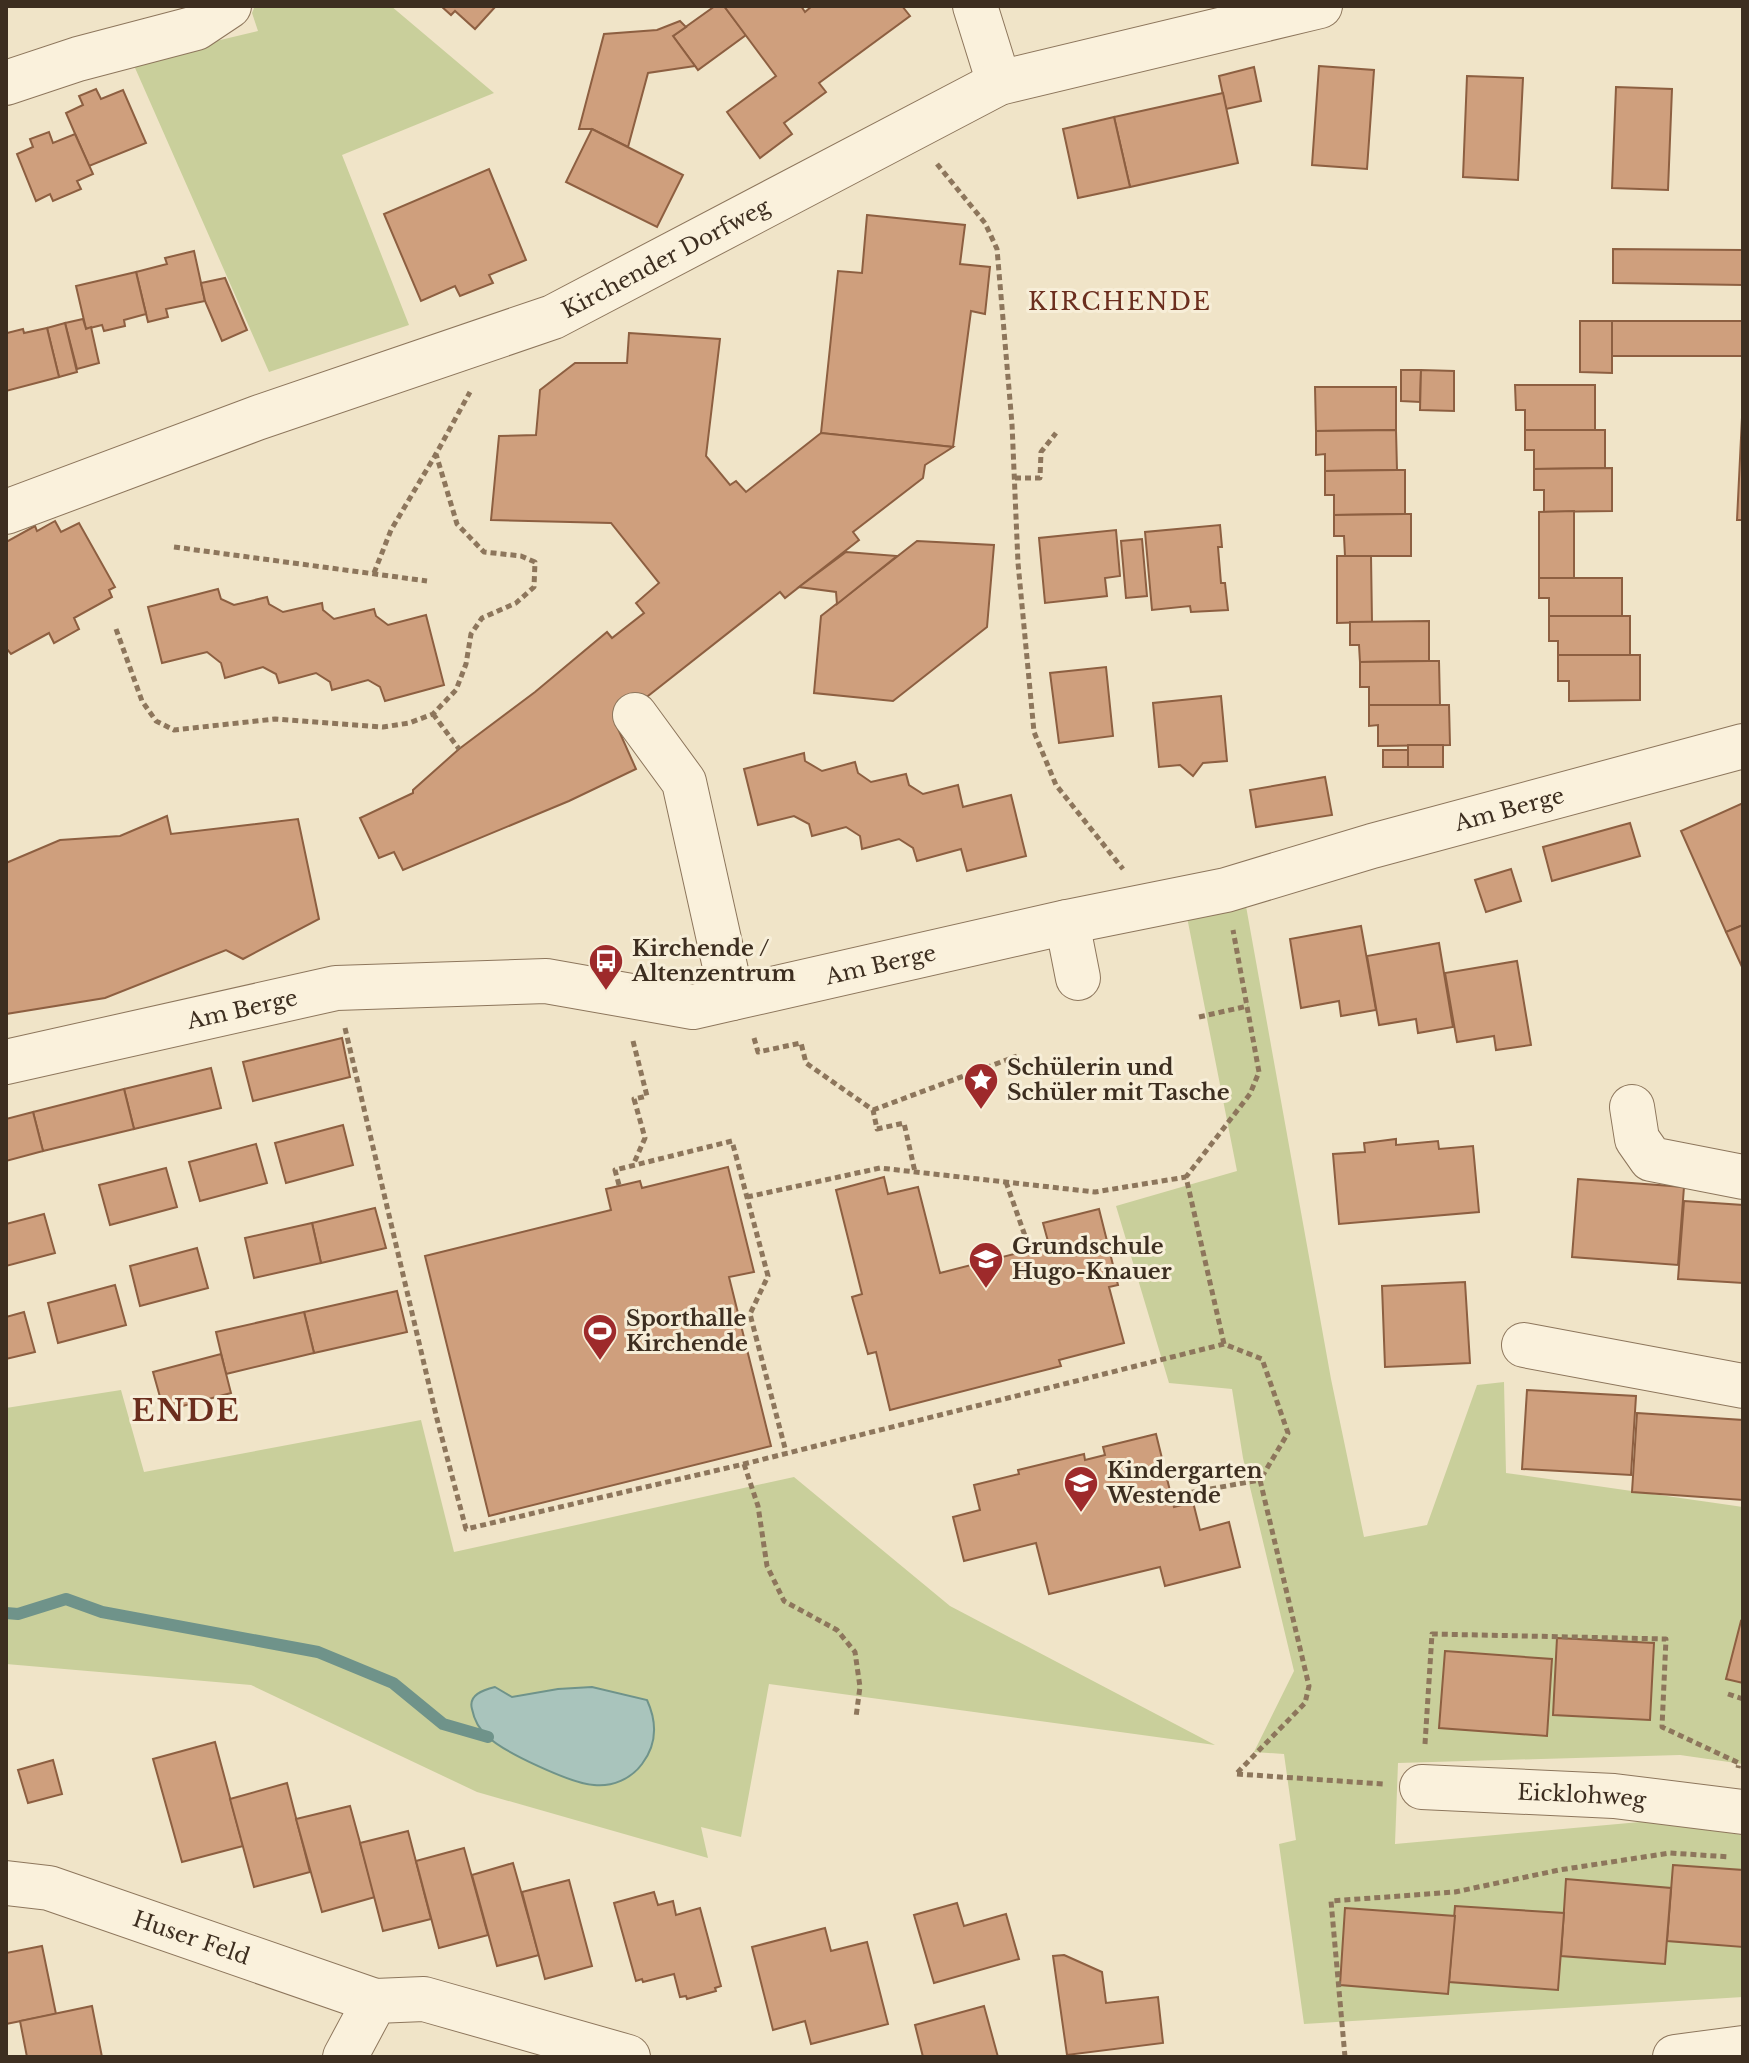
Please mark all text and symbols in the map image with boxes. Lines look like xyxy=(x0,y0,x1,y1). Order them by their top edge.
street label: Kirchender Dorfweg xyxy=(557,192,775,324)
district label: KIRCHENDE xyxy=(1028,287,1212,316)
street label: Am Berge xyxy=(1450,781,1567,837)
place label: Kirchende / Altenzentrum xyxy=(631,935,796,987)
street label: Am Berge xyxy=(822,939,939,990)
bus stop icon: Kirchende / Altenzentrum xyxy=(587,942,625,992)
street label: Am Berge xyxy=(183,984,300,1035)
place label: Schülerin und Schüler mit Tasche xyxy=(1007,1054,1230,1106)
place icon: Schülerin und Schüler mit Tasche xyxy=(962,1061,1000,1111)
place label: Grundschule Hugo-Knauer xyxy=(1012,1233,1172,1285)
school or university icon: Grundschule Hugo-Knauer xyxy=(967,1240,1005,1290)
place label: Sporthalle Kirchende xyxy=(626,1305,748,1357)
sports icon: Sporthalle Kirchende xyxy=(581,1312,619,1362)
district label: ENDE xyxy=(131,1392,241,1429)
place label: Kindergarten Westende xyxy=(1106,1457,1262,1509)
school or university icon: Kindergarten Westende xyxy=(1062,1464,1100,1514)
street label: Eicklohweg xyxy=(1517,1778,1649,1813)
street label: Huser Feld xyxy=(129,1905,254,1970)

